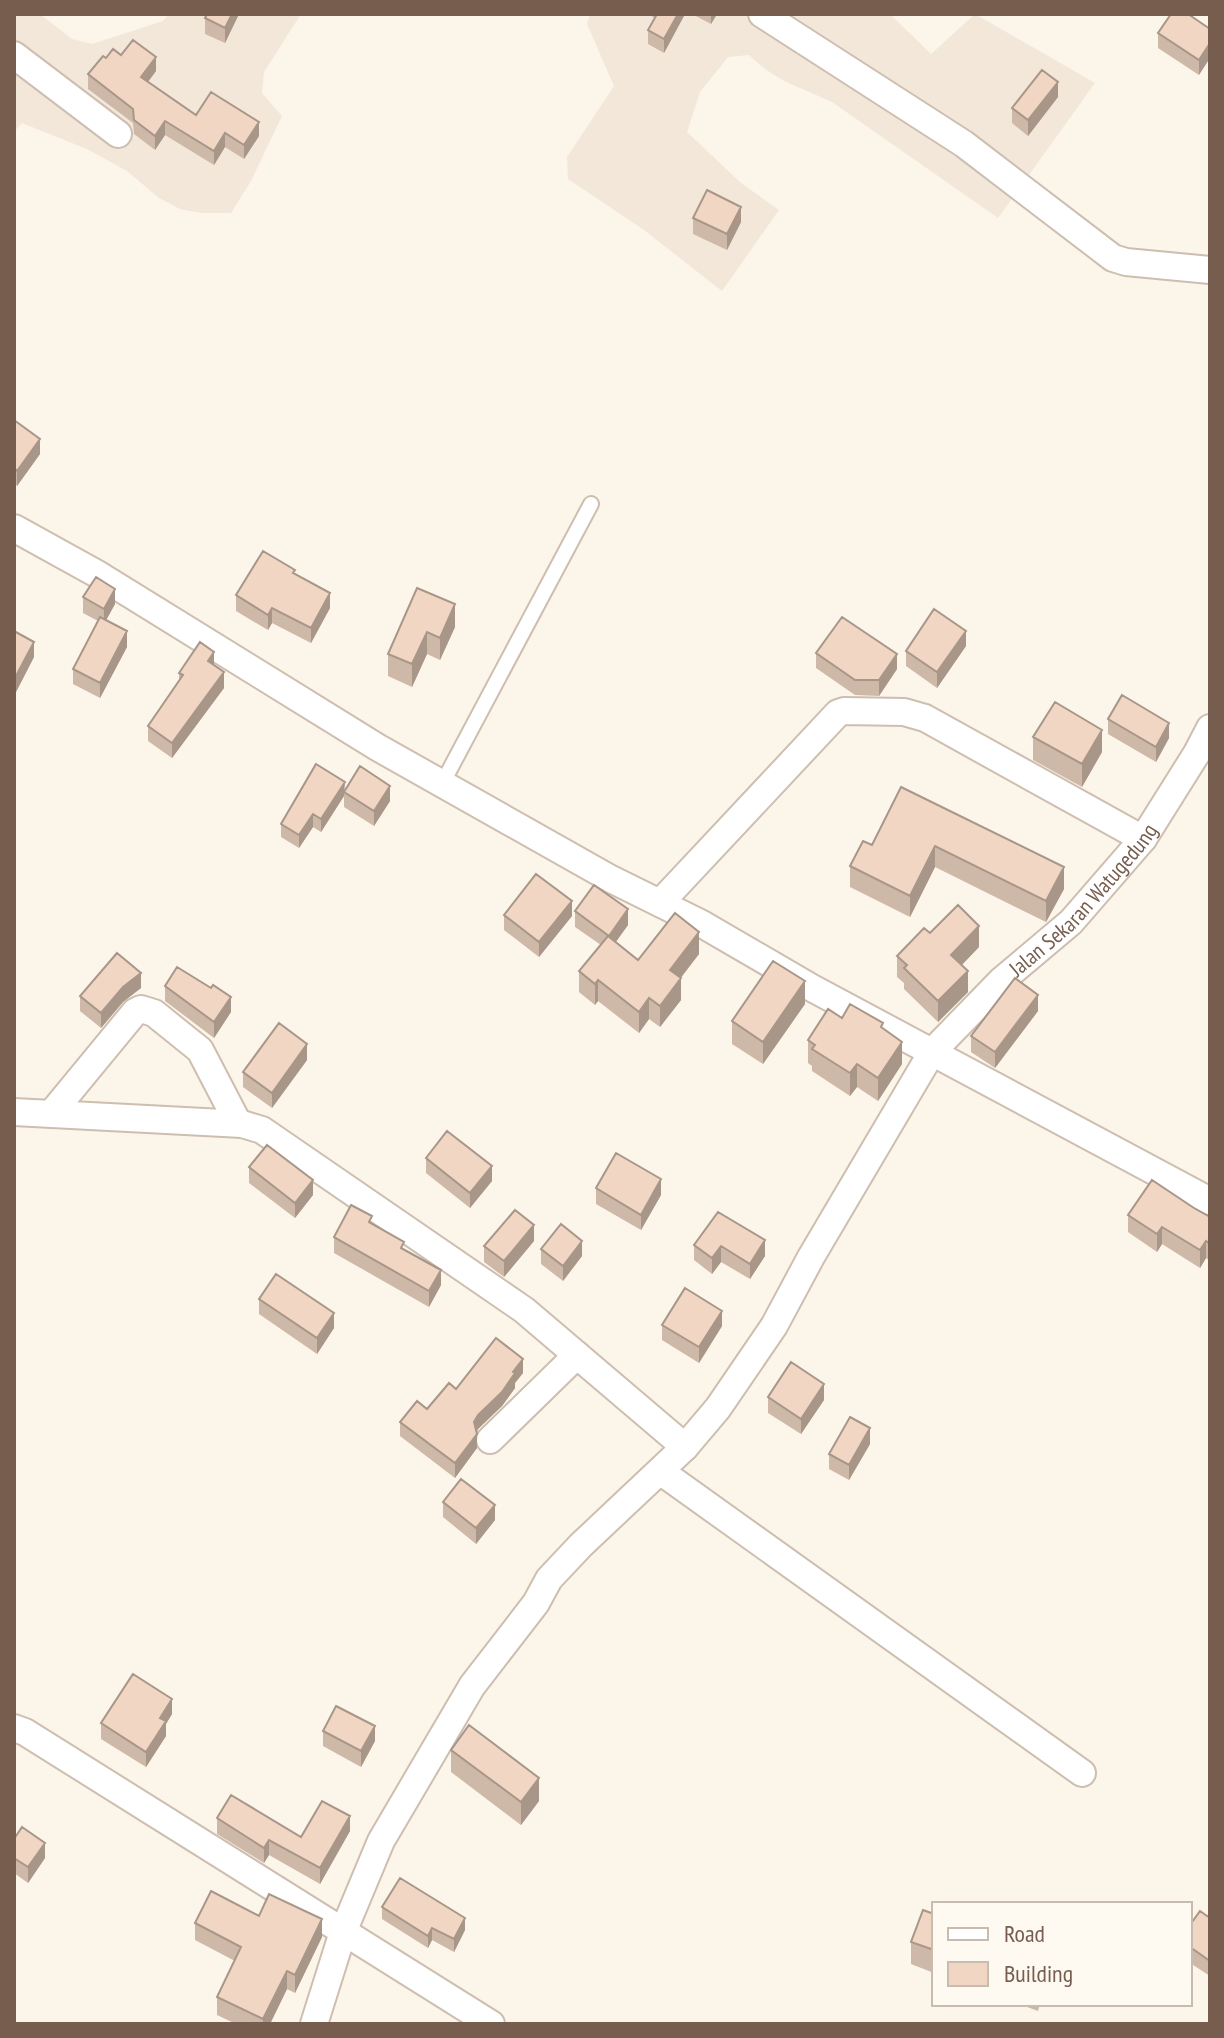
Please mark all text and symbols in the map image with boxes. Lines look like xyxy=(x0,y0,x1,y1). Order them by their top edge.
street label: Jalan Sekaran Watugedung xyxy=(1002,818,1163,983)
legend xyxy=(932,1902,1192,2006)
text: Road xyxy=(1004,1918,1045,1949)
text: Building xyxy=(1004,1958,1073,1989)

